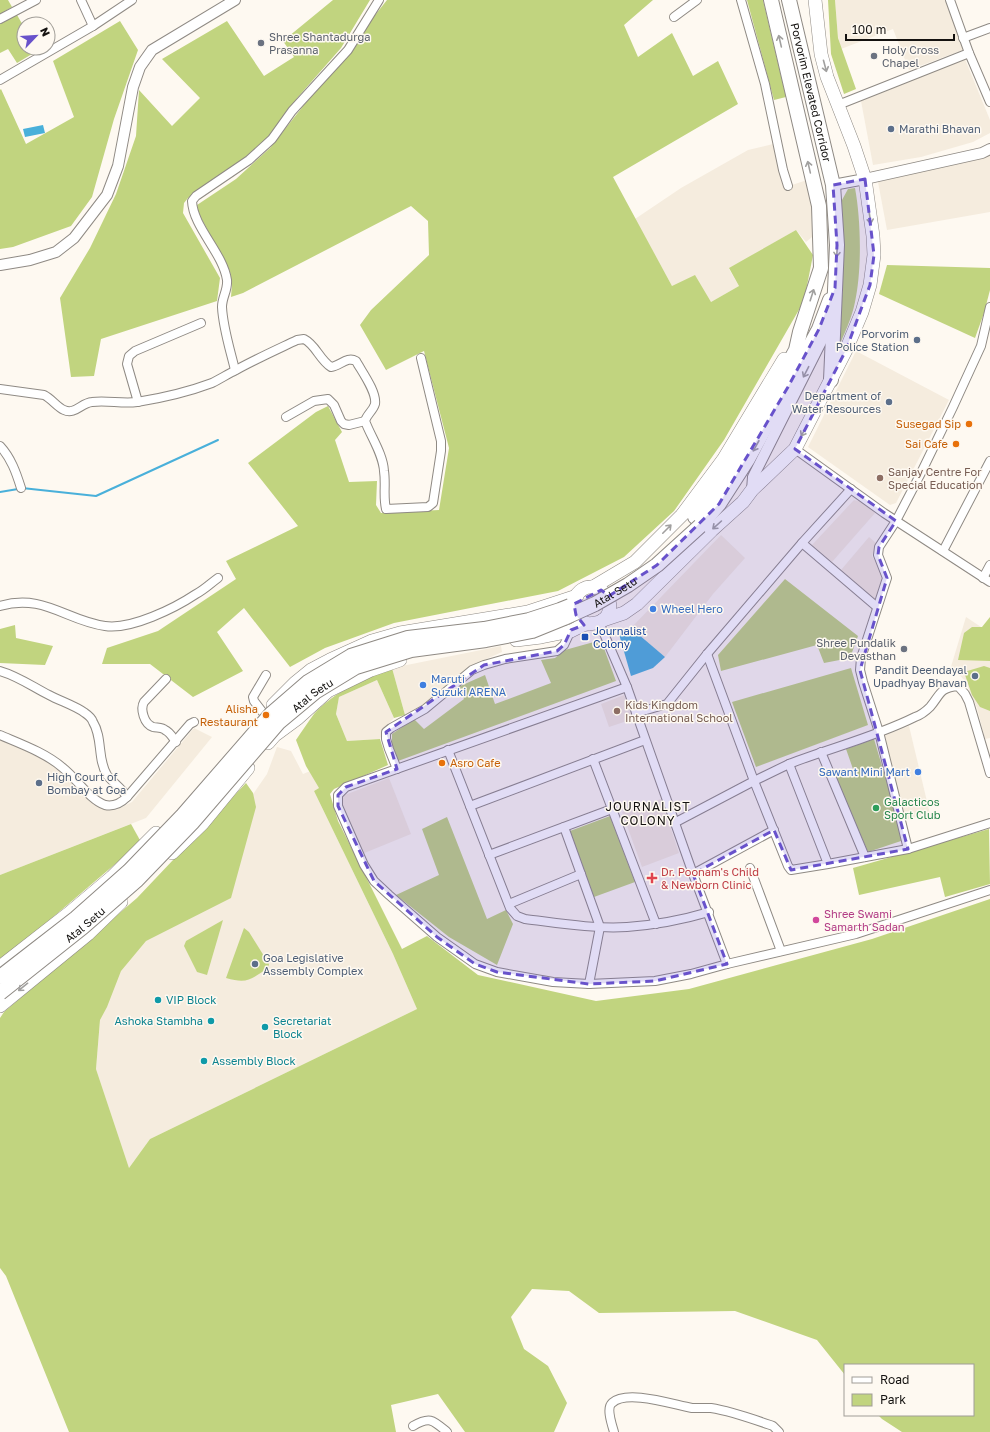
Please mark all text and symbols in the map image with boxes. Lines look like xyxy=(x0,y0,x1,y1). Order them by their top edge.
north arrow xyxy=(16,16,56,56)
scale bar xyxy=(846,16,954,42)
street label: Porvorim Elevated Corridor xyxy=(789,21,834,164)
text: 100 m xyxy=(852,22,886,37)
text: N xyxy=(38,25,53,38)
place label: Shree Shantadurga Prasanna xyxy=(269,30,370,56)
one-way arrow xyxy=(776,34,784,47)
marker: Shree Shantadurga Prasanna xyxy=(256,38,266,48)
place label: Holy Cross Chapel xyxy=(882,43,939,69)
marker: Holy Cross Chapel xyxy=(869,51,879,61)
one-way arrow xyxy=(821,59,829,72)
place label: Marathi Bhavan xyxy=(899,122,981,135)
marker: Marathi Bhavan xyxy=(886,124,896,134)
one-way arrow xyxy=(805,161,813,174)
one-way arrow xyxy=(866,211,874,224)
one-way arrow xyxy=(833,244,841,257)
one-way arrow xyxy=(809,289,817,301)
place label: Porvorim Police Station xyxy=(836,327,909,353)
marker: Porvorim Police Station xyxy=(912,335,922,345)
one-way arrow xyxy=(802,365,809,377)
place label: Department of Water Resources xyxy=(792,389,881,415)
marker: Department of Water Resources xyxy=(884,397,894,407)
place label: Susegad Sip xyxy=(896,417,961,430)
marker: Susegad Sip xyxy=(964,419,974,429)
one-way arrow xyxy=(800,424,808,436)
place label: Sai Cafe xyxy=(905,437,948,450)
marker: Sai Cafe xyxy=(951,439,961,449)
one-way arrow xyxy=(751,440,759,452)
place label: Sanjay Centre For Special Education xyxy=(888,465,982,491)
marker: Sanjay Centre For Special Education xyxy=(875,473,885,483)
one-way arrow xyxy=(712,521,722,530)
one-way arrow xyxy=(662,525,672,534)
street label: Atal Setu xyxy=(591,574,639,610)
place label: Wheel Hero xyxy=(661,602,723,615)
marker: Wheel Hero xyxy=(648,604,658,614)
place label: Journalist Colony xyxy=(593,624,646,650)
marker: Journalist Colony xyxy=(580,632,590,642)
place label: Shree Pundalik Devasthan xyxy=(816,636,896,662)
marker: Shree Pundalik Devasthan xyxy=(899,644,909,654)
place label: Pandit Deendayal Upadhyay Bhavan xyxy=(873,663,967,689)
marker: Pandit Deendayal Upadhyay Bhavan xyxy=(970,671,980,681)
place label: Maruti Suzuki ARENA xyxy=(431,672,507,698)
street label: Atal Setu xyxy=(289,676,335,715)
marker: Maruti Suzuki ARENA xyxy=(418,680,428,690)
place label: Kids Kingdom International School xyxy=(625,698,733,724)
place label: Alisha Restaurant xyxy=(200,702,258,728)
marker: Kids Kingdom International School xyxy=(612,706,622,716)
marker: Alisha Restaurant xyxy=(261,710,271,720)
place label: Asro Cafe xyxy=(450,756,501,769)
marker: Asro Cafe xyxy=(437,758,447,768)
place label: Sawant Mini Mart xyxy=(819,765,910,778)
marker: Sawant Mini Mart xyxy=(913,767,923,777)
place label: High Court of Bombay at Goa xyxy=(47,770,126,796)
marker: High Court of Bombay at Goa xyxy=(34,778,44,788)
place label: Galacticos Sport Club xyxy=(884,795,941,821)
district label: JOURNALIST COLONY xyxy=(605,799,691,828)
marker: Galacticos Sport Club xyxy=(871,803,881,813)
place label: Dr. Poonam's Child & Newborn Clinic xyxy=(661,865,759,891)
marker: Dr. Poonam's Child & Newborn Clinic xyxy=(646,872,658,884)
street label: Atal Setu xyxy=(62,904,107,945)
place label: Shree Swami Samarth Sadan xyxy=(824,907,905,933)
marker: Shree Swami Samarth Sadan xyxy=(811,915,821,925)
place label: Goa Legislative Assembly Complex xyxy=(263,951,363,977)
marker: Goa Legislative Assembly Complex xyxy=(250,959,260,969)
one-way arrow xyxy=(18,982,28,991)
place label: VIP Block xyxy=(166,993,216,1006)
marker: VIP Block xyxy=(153,995,163,1005)
place label: Ashoka Stambha xyxy=(115,1014,203,1027)
place label: Secretariat Block xyxy=(273,1014,331,1040)
marker: Ashoka Stambha xyxy=(206,1016,216,1026)
marker: Secretariat Block xyxy=(260,1022,270,1032)
place label: Assembly Block xyxy=(212,1054,296,1067)
marker: Assembly Block xyxy=(199,1056,209,1066)
legend xyxy=(844,1364,974,1416)
text: Road xyxy=(880,1372,909,1387)
text: Park xyxy=(880,1392,906,1407)

